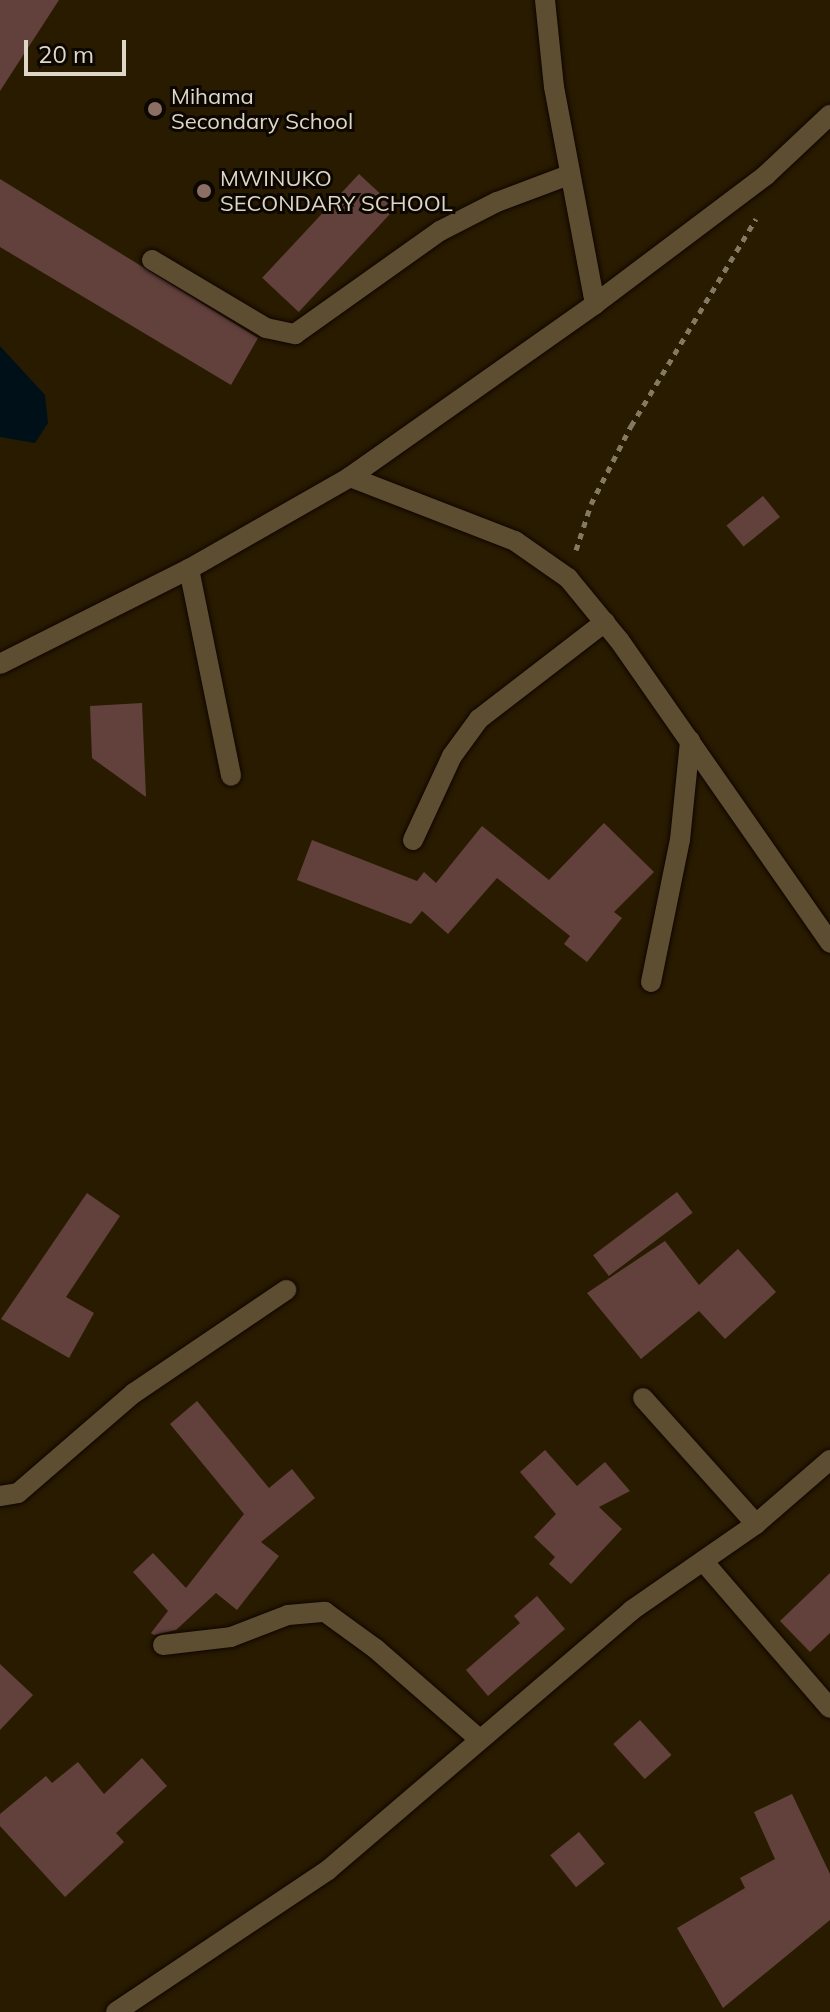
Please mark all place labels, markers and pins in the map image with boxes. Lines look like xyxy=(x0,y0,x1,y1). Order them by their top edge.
place label: Mihama Secondary School xyxy=(171,83,353,134)
marker: Mihama Secondary School xyxy=(146,100,164,118)
place label: MWINUKO SECONDARY SCHOOL xyxy=(220,165,453,216)
marker: MWINUKO SECONDARY SCHOOL xyxy=(195,182,213,200)

